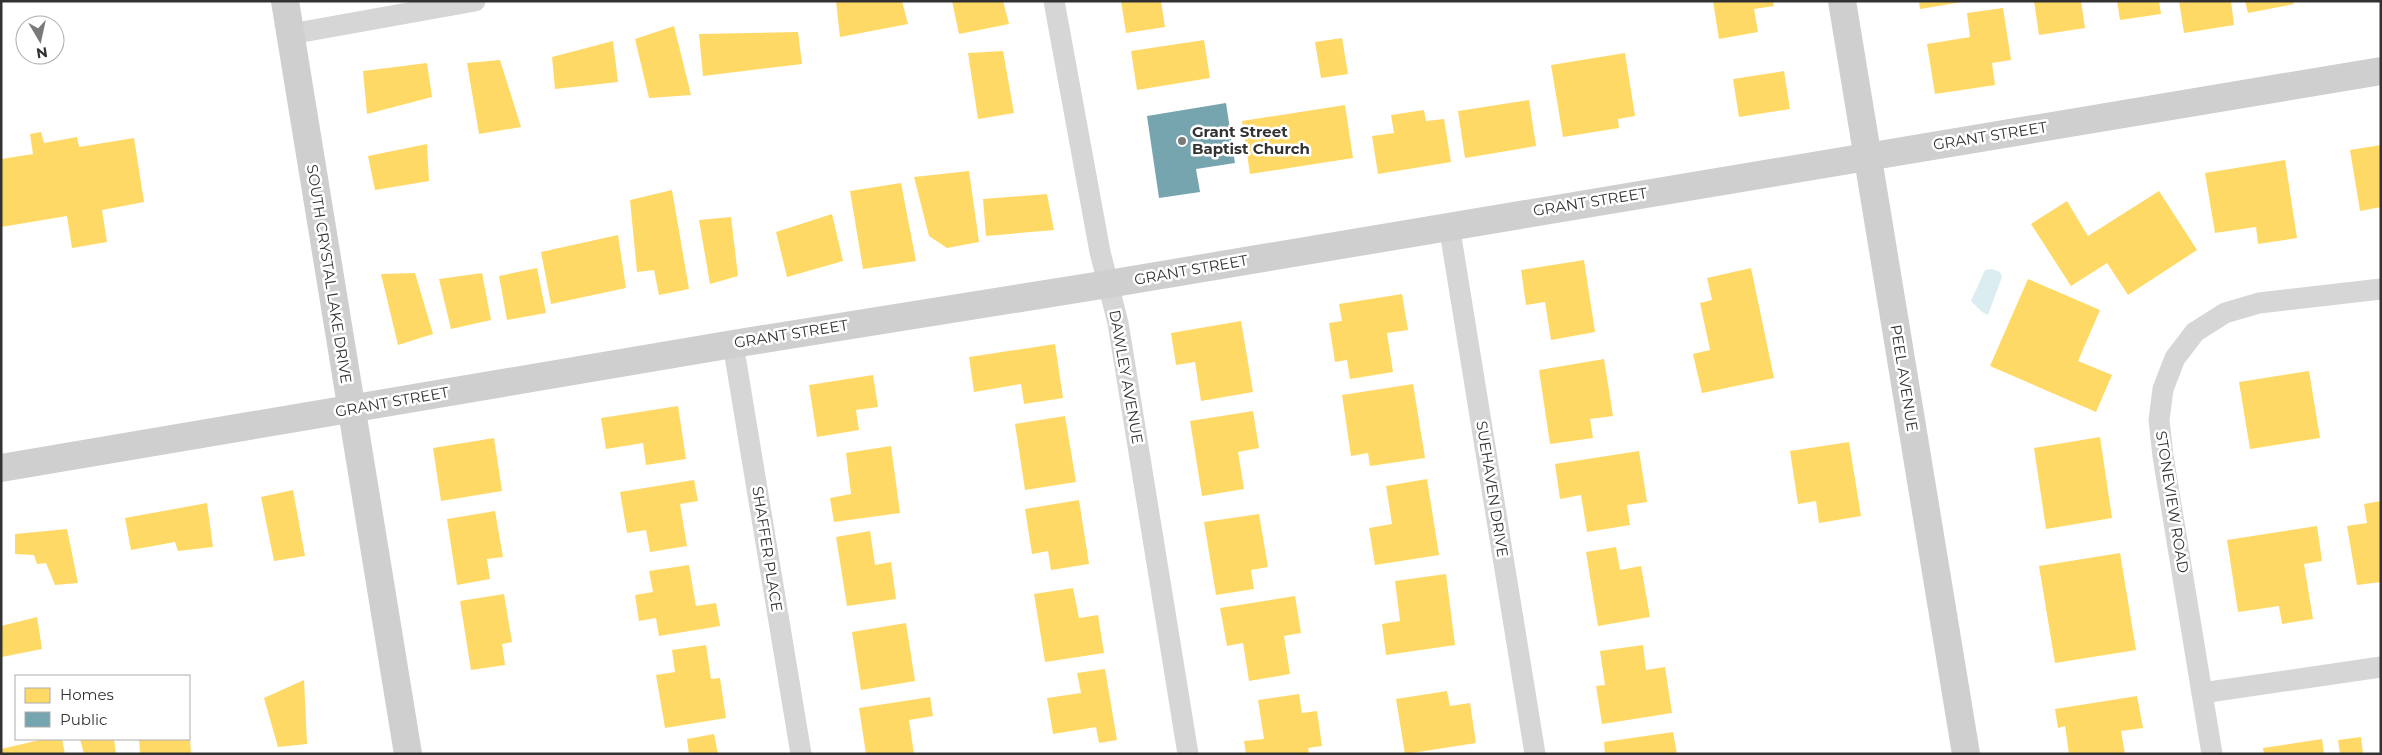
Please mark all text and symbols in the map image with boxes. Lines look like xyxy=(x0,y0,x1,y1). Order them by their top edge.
north arrow xyxy=(15,15,65,65)
text: N xyxy=(35,43,49,63)
street label: GRANT STREET xyxy=(1932,117,2049,154)
place label: Grant Street Baptist Church xyxy=(1192,122,1310,158)
marker: Grant Street Baptist Church xyxy=(1176,135,1188,147)
street label: SOUTH CRYSTAL LAKE DRIVE xyxy=(303,163,356,385)
street label: GRANT STREET xyxy=(1532,183,1649,220)
street label: GRANT STREET xyxy=(1133,250,1250,289)
street label: DAWLEY AVENUE xyxy=(1105,308,1148,445)
street label: GRANT STREET xyxy=(733,315,850,352)
street label: PEEL AVENUE xyxy=(1887,323,1922,433)
street label: GRANT STREET xyxy=(334,382,451,421)
street label: SUEHAVEN DRIVE xyxy=(1472,419,1513,558)
street label: STONEVIEW ROAD xyxy=(2152,429,2193,574)
street label: SHAFFER PLACE xyxy=(748,485,787,613)
legend xyxy=(15,675,190,740)
text: Homes xyxy=(60,685,114,704)
text: Public xyxy=(60,710,108,729)

